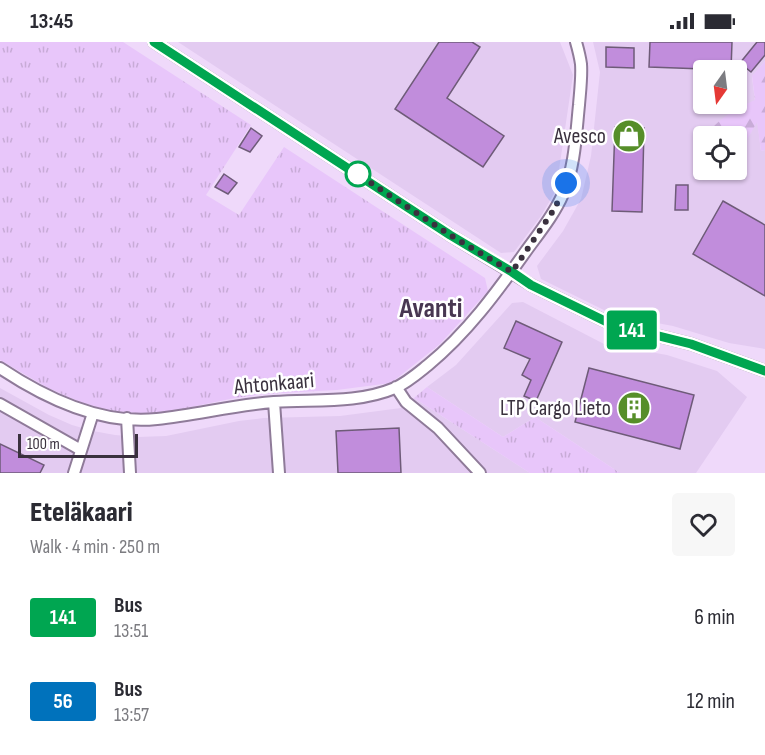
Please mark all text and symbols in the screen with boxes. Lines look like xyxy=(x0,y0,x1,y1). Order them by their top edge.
text: 13:45 xyxy=(30,8,73,35)
north arrow xyxy=(693,60,747,114)
map controls xyxy=(693,60,747,180)
shop icon: Avesco xyxy=(611,118,647,154)
place label: Avesco xyxy=(553,123,606,150)
button: locate xyxy=(693,126,747,180)
unlabelled marker xyxy=(345,161,371,187)
your location xyxy=(551,168,581,198)
district label: Avanti xyxy=(398,292,463,325)
line badge: 141 xyxy=(598,310,666,350)
text: 141 xyxy=(619,318,645,343)
street label: Ahtonkaari xyxy=(232,367,315,401)
building icon: LTP Cargo Lieto xyxy=(616,390,652,426)
place label: LTP Cargo Lieto xyxy=(500,395,611,422)
scale bar xyxy=(18,431,138,458)
text: 100 m xyxy=(27,435,60,454)
button: heart xyxy=(672,493,735,556)
text: Eteläkaari xyxy=(30,496,133,529)
text: Walk · 4 min · 250 m xyxy=(30,535,160,559)
text: Bus xyxy=(114,592,143,619)
text: 6 min xyxy=(694,604,735,631)
text: 141 xyxy=(50,605,76,630)
text: 13:51 xyxy=(114,619,148,643)
text: Bus xyxy=(114,676,143,703)
text: 12 min xyxy=(687,688,735,715)
text: 56 xyxy=(53,689,73,714)
text: 13:57 xyxy=(114,703,149,727)

